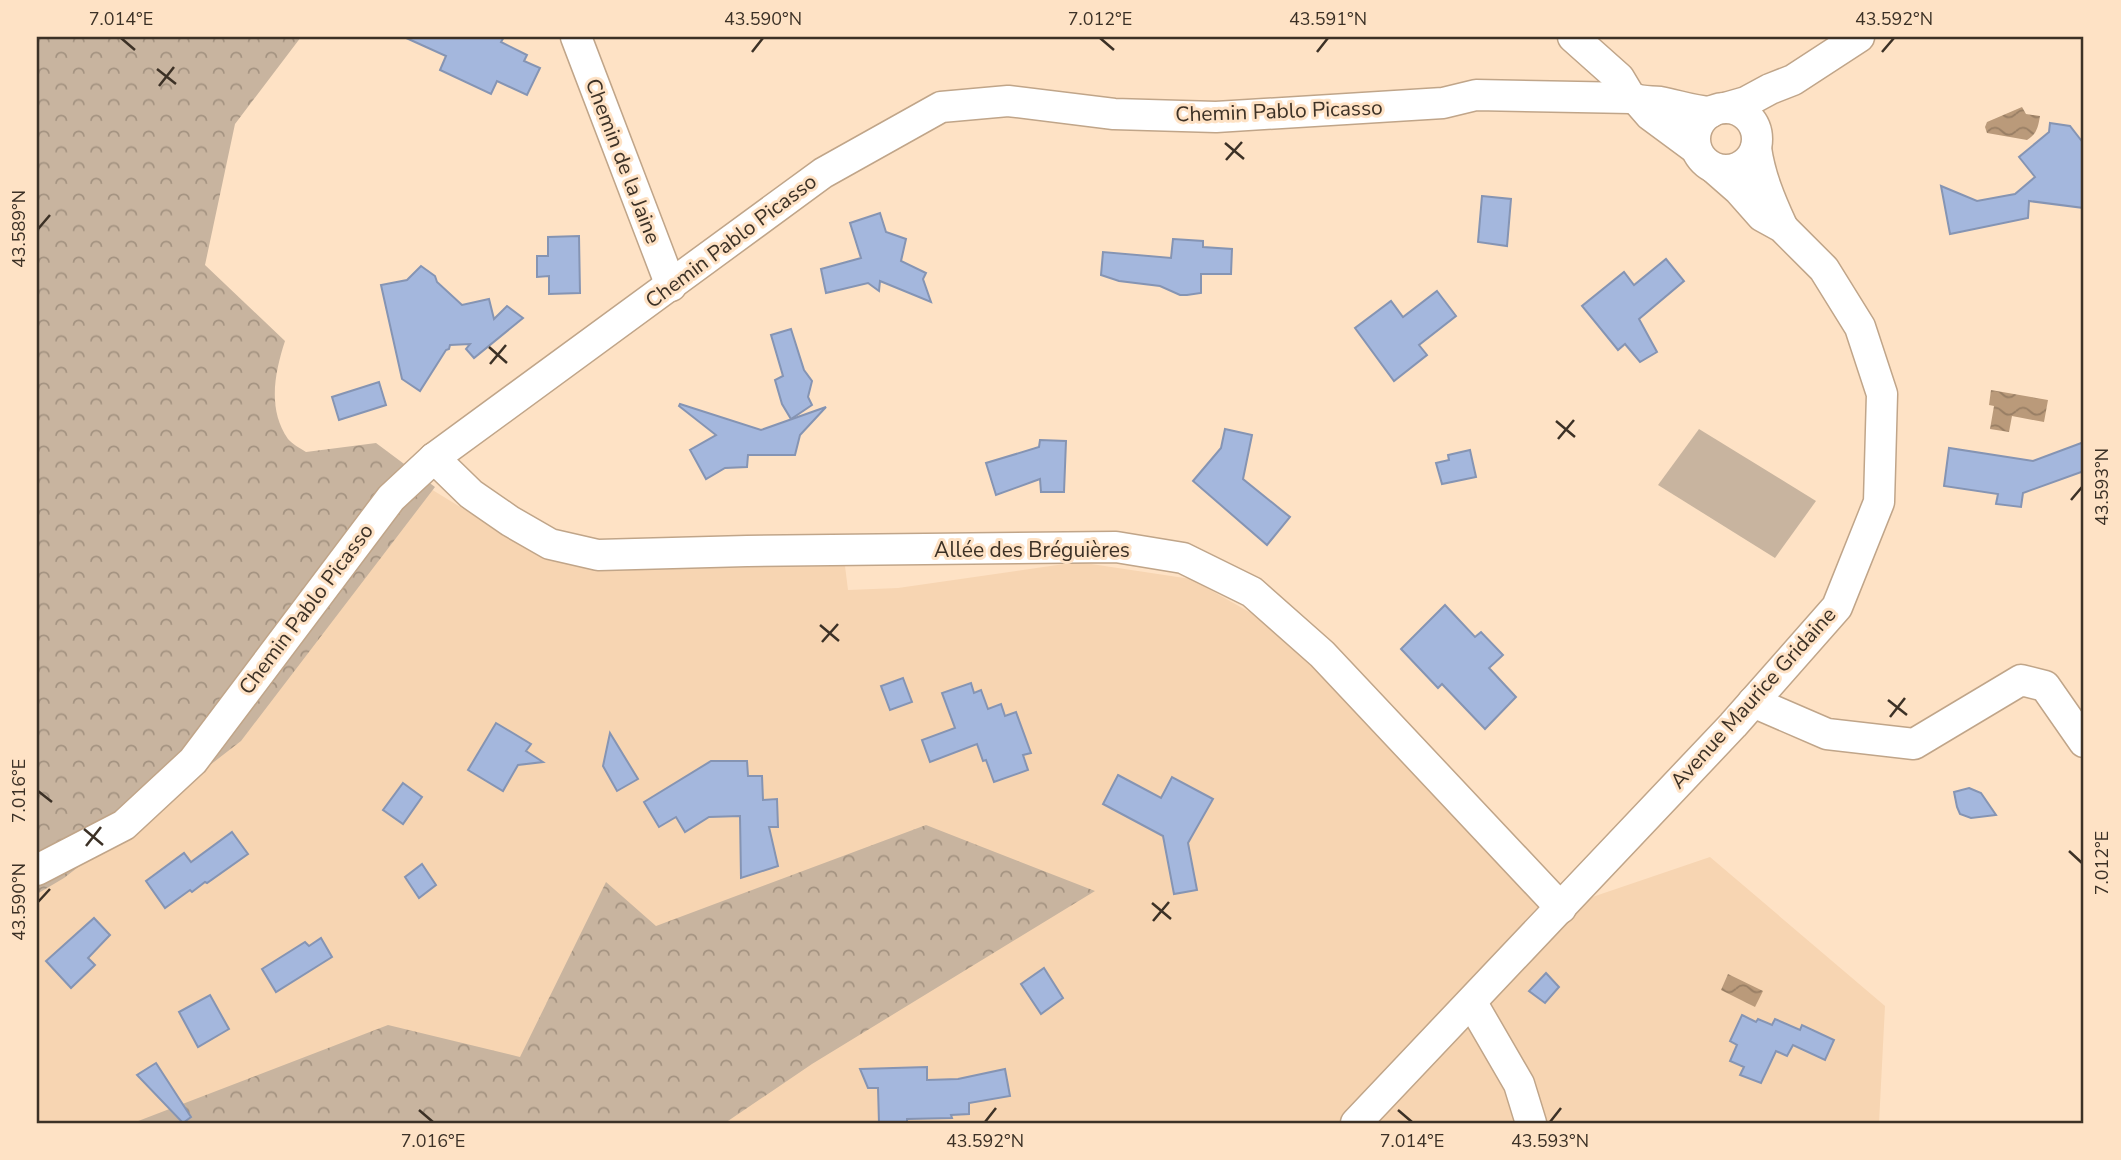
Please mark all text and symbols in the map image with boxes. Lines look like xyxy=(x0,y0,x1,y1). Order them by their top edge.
text: 7.014°E xyxy=(89,7,153,31)
text: 43.590°N xyxy=(724,7,802,31)
text: 7.012°E xyxy=(1068,7,1132,31)
text: 43.591°N xyxy=(1289,7,1367,31)
text: 43.592°N xyxy=(1855,7,1933,31)
street label: Chemin de la Jaine xyxy=(579,74,667,248)
street label: Chemin Pablo Picasso xyxy=(1175,93,1383,129)
street label: Chemin Pablo Picasso xyxy=(640,167,822,315)
text: 43.589°N xyxy=(7,190,31,268)
text: 43.593°N xyxy=(2090,448,2114,526)
street label: Chemin Pablo Picasso xyxy=(232,518,380,700)
street label: Allée des Bréguières xyxy=(934,536,1130,564)
street label: Avenue Maurice Gridaine xyxy=(1664,601,1842,795)
text: 7.016°E xyxy=(7,759,31,823)
text: 7.012°E xyxy=(2090,831,2114,895)
text: 43.590°N xyxy=(7,863,31,941)
text: 7.016°E xyxy=(401,1129,465,1153)
text: 43.592°N xyxy=(946,1129,1024,1153)
text: 7.014°E xyxy=(1380,1129,1444,1153)
text: 43.593°N xyxy=(1511,1129,1589,1153)

